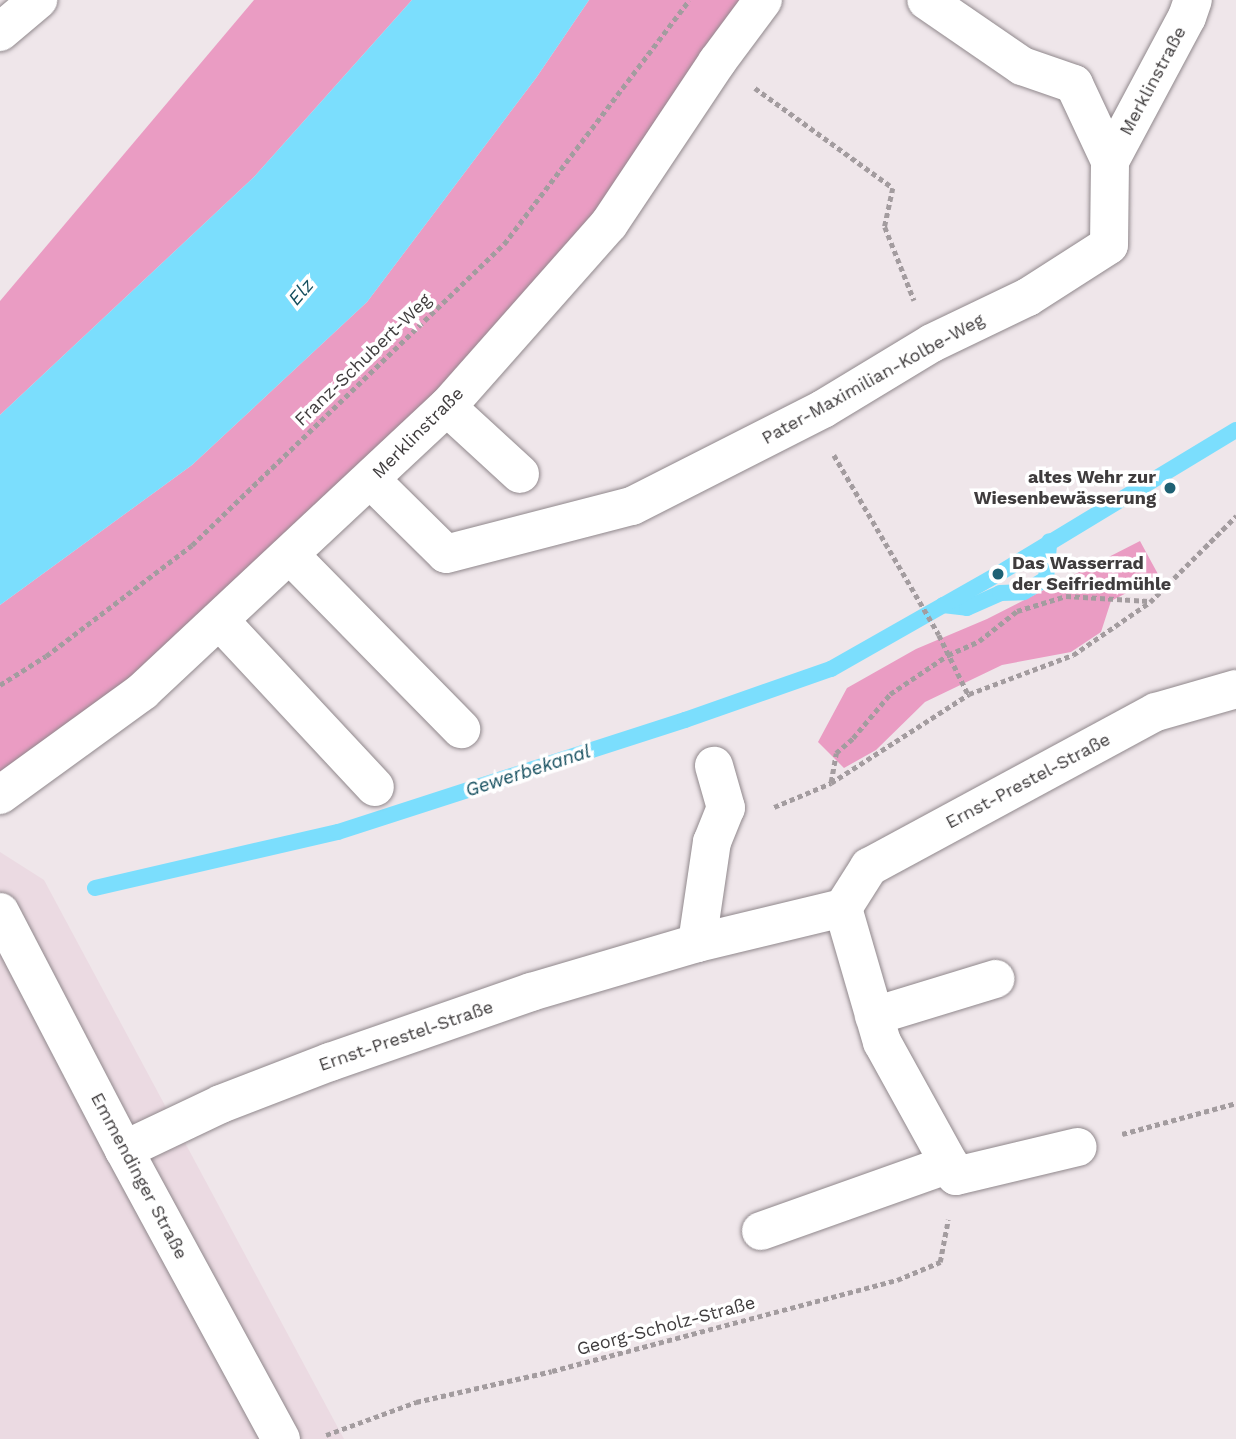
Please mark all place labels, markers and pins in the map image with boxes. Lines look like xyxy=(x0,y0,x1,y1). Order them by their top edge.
place label: altes Wehr zur Wiesenbewässerung xyxy=(974,467,1156,510)
marker: altes Wehr zur Wiesenbewässerung xyxy=(1162,480,1178,496)
place label: Das Wasserrad der Seifriedmühle xyxy=(1012,553,1172,596)
marker: Das Wasserrad der Seifriedmühle xyxy=(990,566,1006,582)

